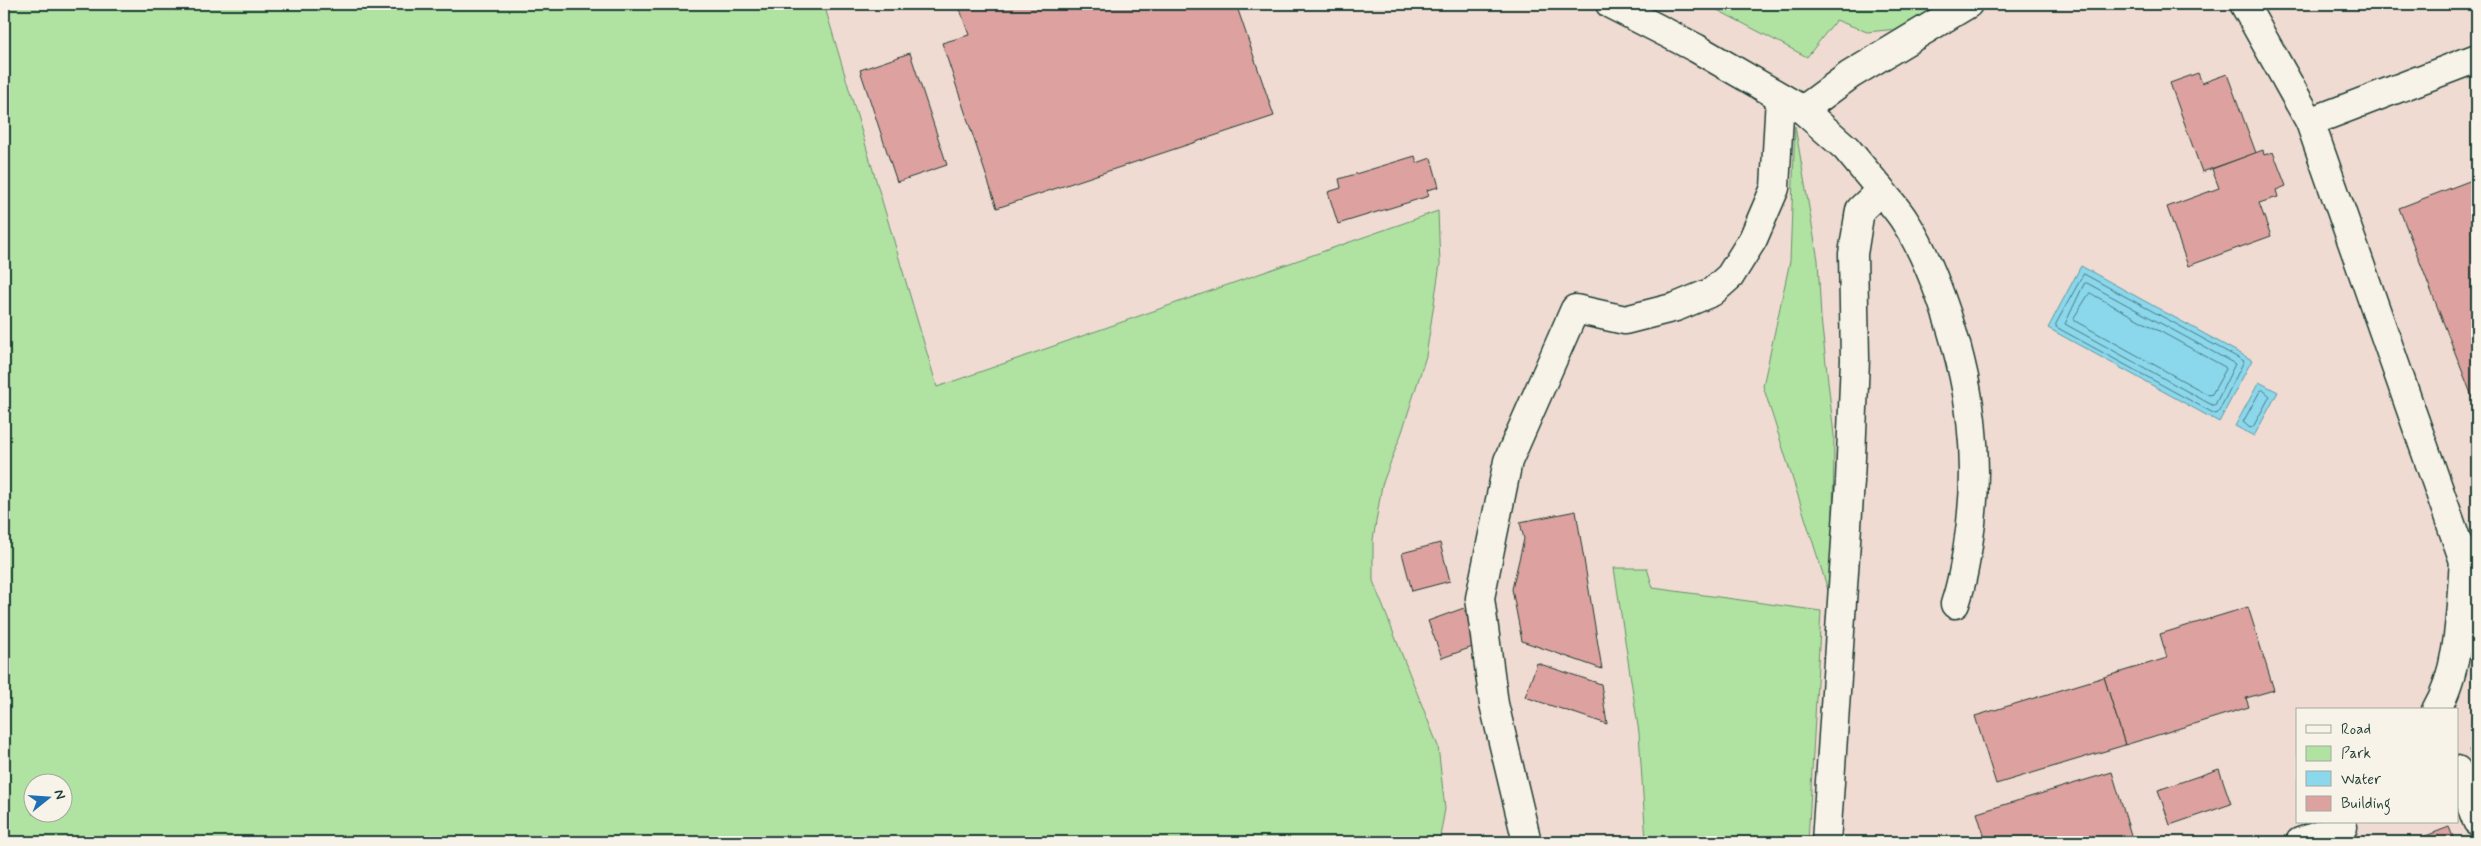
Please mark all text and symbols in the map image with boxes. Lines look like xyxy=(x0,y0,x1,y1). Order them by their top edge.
legend xyxy=(2296,708,2458,824)
text: Road xyxy=(2341,720,2371,740)
text: Park xyxy=(2341,744,2371,764)
text: Water xyxy=(2341,770,2381,790)
north arrow xyxy=(22,774,72,824)
text: N xyxy=(50,787,69,802)
text: Building xyxy=(2341,794,2391,815)

